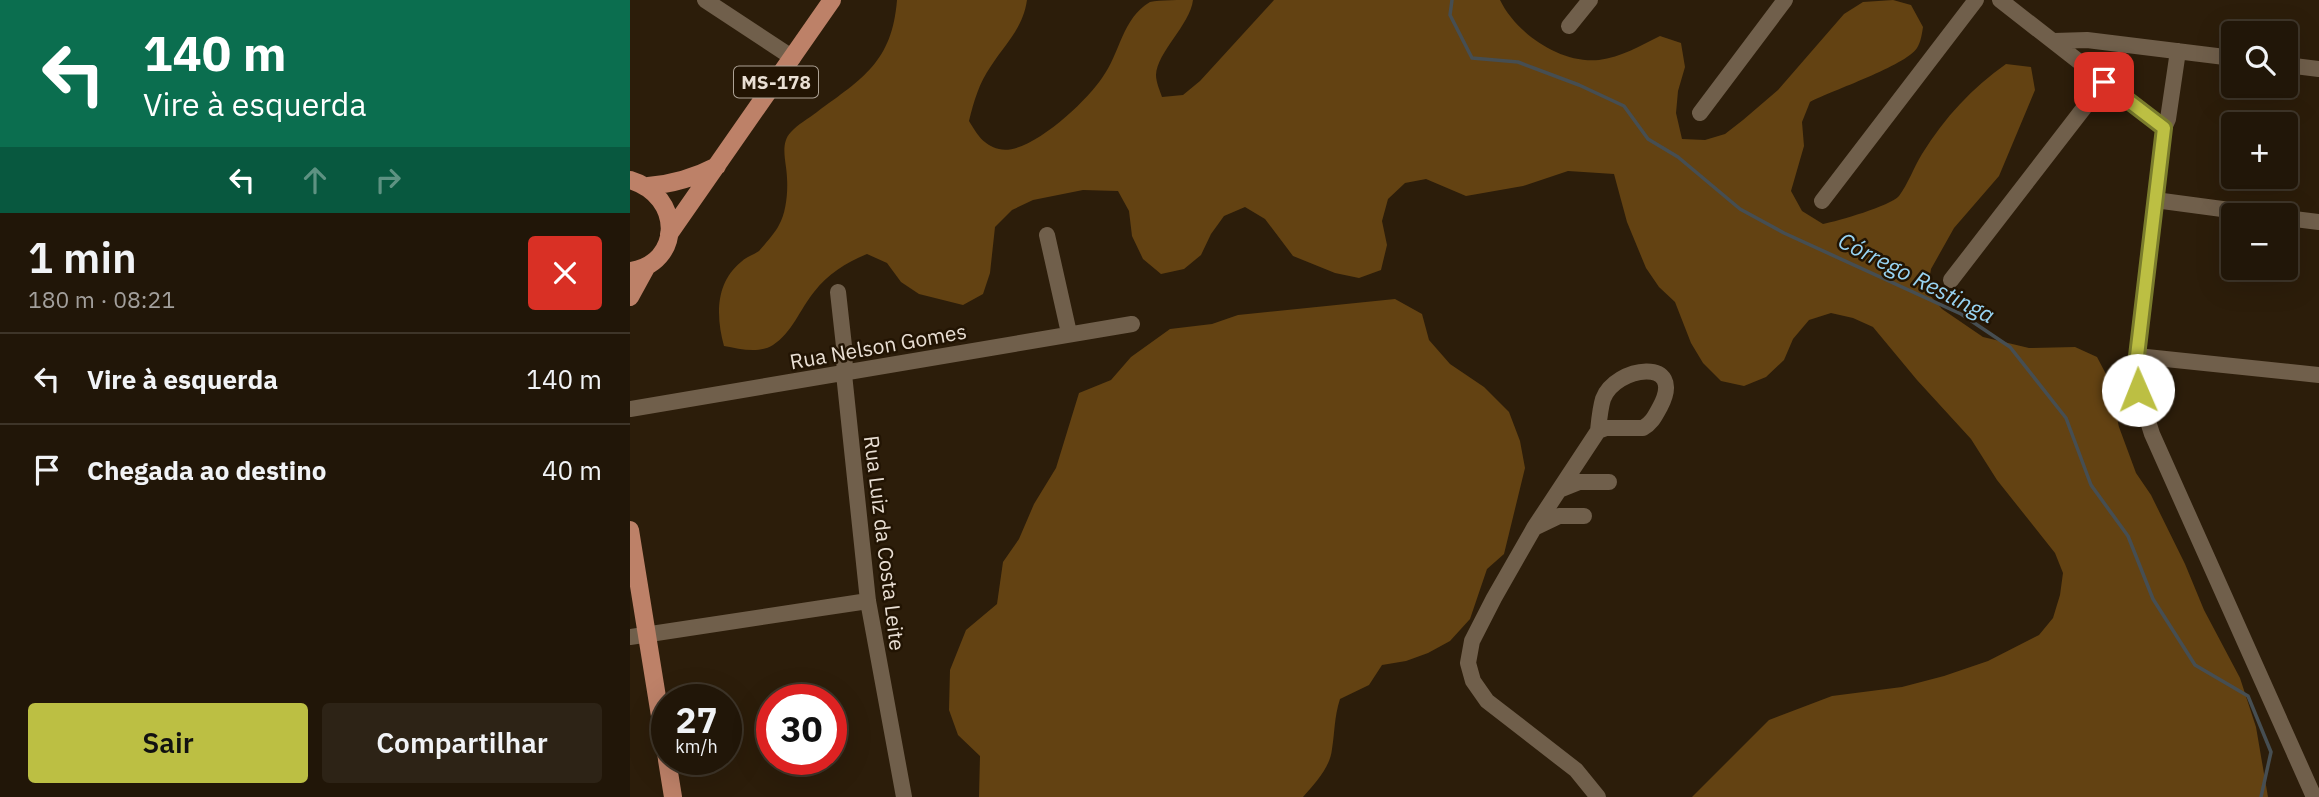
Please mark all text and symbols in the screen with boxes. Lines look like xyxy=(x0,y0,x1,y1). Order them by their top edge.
text: 140 m xyxy=(143,21,287,84)
map controls xyxy=(2221,21,2298,280)
button: search xyxy=(2221,21,2298,98)
icon: left xyxy=(28,28,119,119)
pin xyxy=(2074,52,2134,112)
icon: arrive xyxy=(2085,63,2123,101)
road number: MS-178 xyxy=(734,66,818,97)
text: Vire à esquerda xyxy=(143,83,367,125)
button: + xyxy=(2221,112,2298,189)
icon: left xyxy=(223,161,261,199)
icon: ahead xyxy=(296,161,334,199)
icon: right xyxy=(369,161,407,199)
button: − xyxy=(2221,203,2298,280)
water label: Córrego Restinga xyxy=(1834,225,2000,329)
text: 1 min xyxy=(28,230,137,285)
button: close xyxy=(528,236,602,310)
text: 180 m · 08:21 xyxy=(28,284,175,314)
street label: Rua Nelson Gomes xyxy=(787,317,969,375)
position arrow xyxy=(2101,353,2175,427)
icon: left xyxy=(28,360,66,398)
text: Vire à esquerda xyxy=(87,362,278,396)
text: 140 m xyxy=(526,362,602,396)
street label: Rua Luiz da Costa Leite xyxy=(858,434,912,652)
icon: arrive xyxy=(28,451,66,489)
text: Chegada ao destino xyxy=(87,453,326,487)
text: 40 m xyxy=(542,453,602,487)
speed limit sign: 30 xyxy=(756,684,847,775)
text: 27 xyxy=(675,697,718,743)
button: Sair xyxy=(28,703,308,783)
button: Compartilhar xyxy=(322,703,602,783)
text: km/h xyxy=(675,735,718,758)

